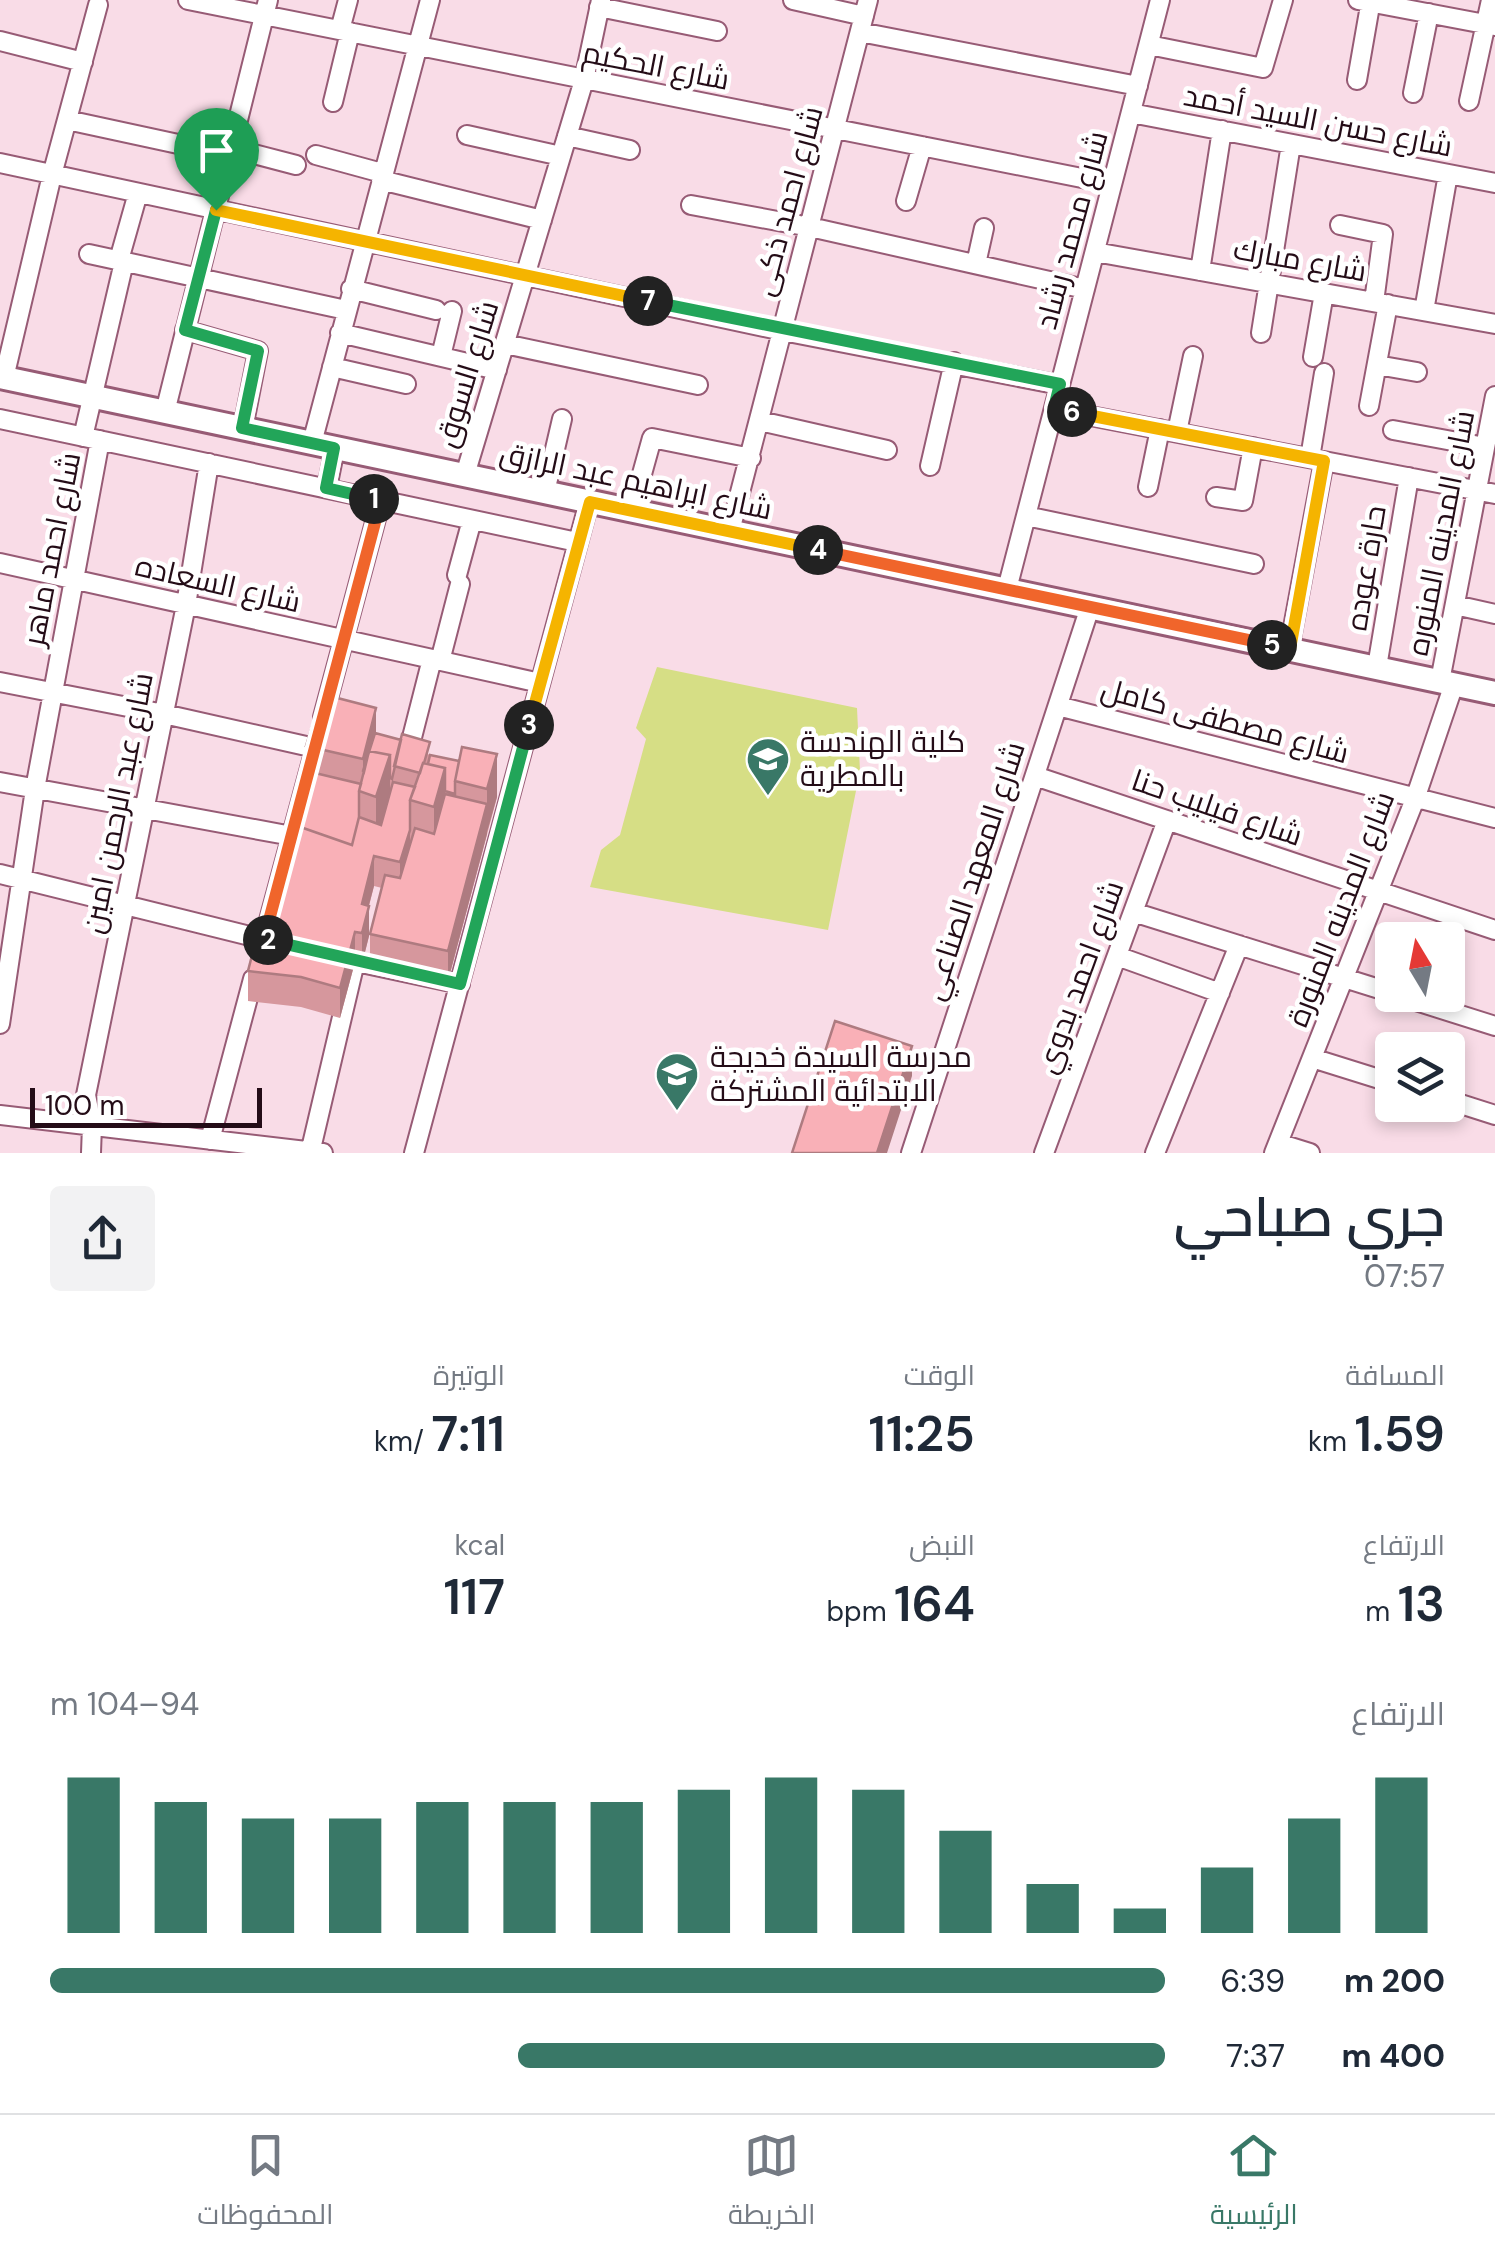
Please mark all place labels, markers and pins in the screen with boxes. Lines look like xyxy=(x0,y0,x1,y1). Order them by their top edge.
pin xyxy=(174,108,259,211)
pin: 7 xyxy=(623,276,673,326)
pin: 6 xyxy=(1047,387,1097,437)
pin: 1 xyxy=(349,474,399,524)
pin: 4 xyxy=(793,525,843,575)
pin: 5 xyxy=(1247,620,1297,670)
pin: 3 xyxy=(504,700,554,750)
place label: كلية الهندسة بالمطرية xyxy=(800,722,965,795)
school or university icon: كلية الهندسة بالمطرية xyxy=(745,736,791,797)
pin: 2 xyxy=(243,915,293,965)
place label: مدرسة السيدة خديجة الابتدائية المشتركة xyxy=(710,1037,972,1110)
school or university icon: مدرسة السيدة خديجة الابتدائية المشتركة xyxy=(654,1051,700,1112)

